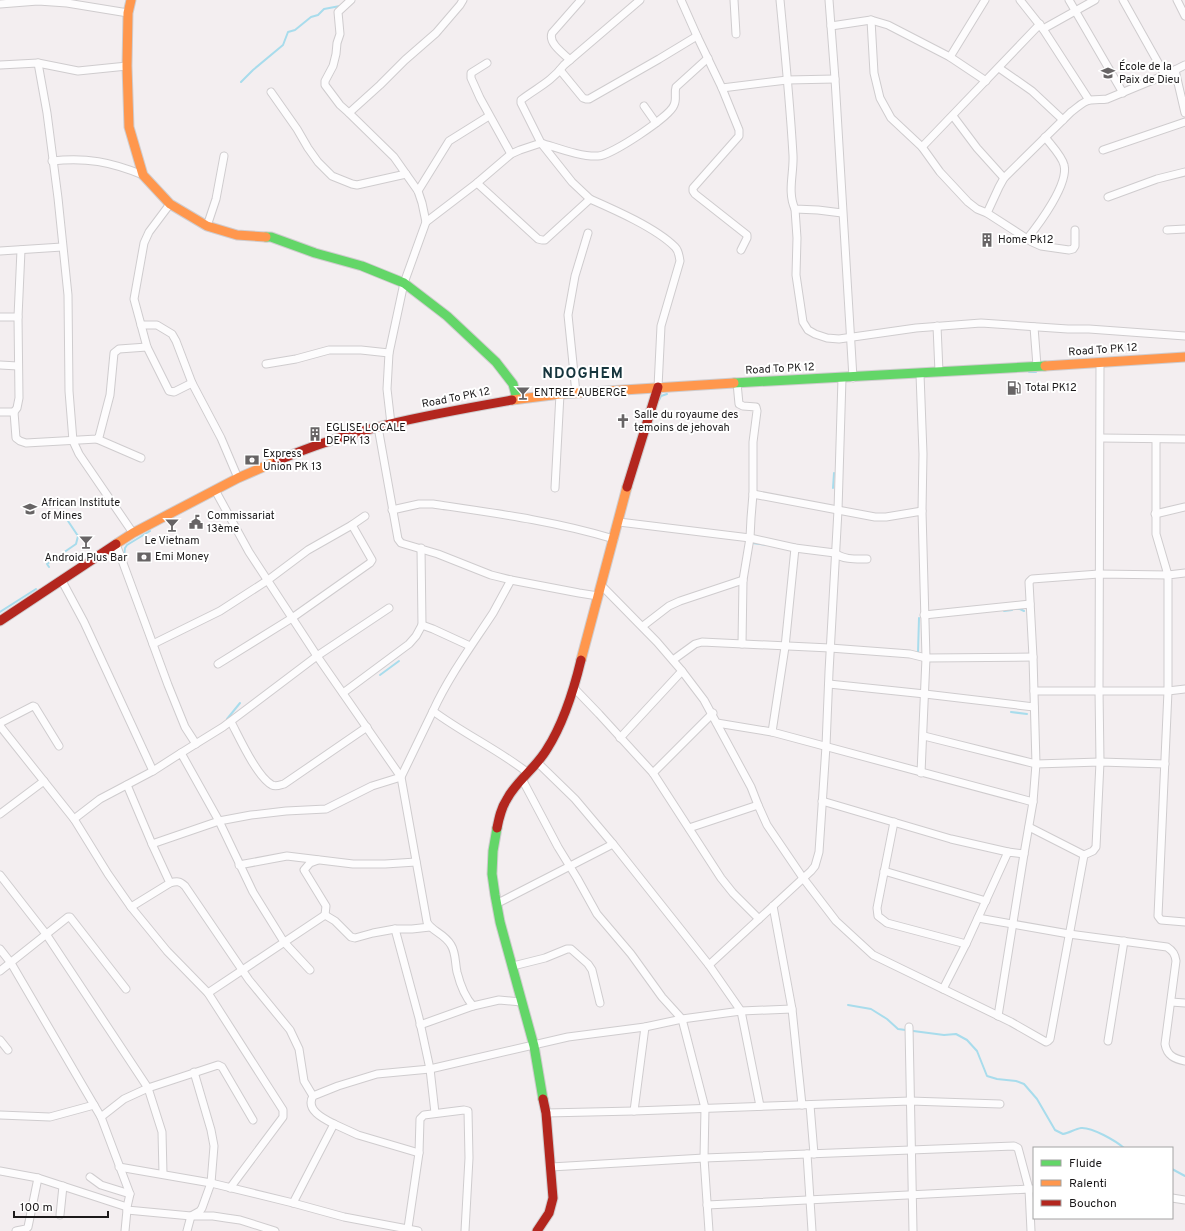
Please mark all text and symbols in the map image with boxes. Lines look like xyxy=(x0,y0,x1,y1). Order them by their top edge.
place label: École de la Paix de Dieu xyxy=(1119,59,1180,87)
school or university icon: École de la Paix de Dieu xyxy=(1100,65,1116,81)
building icon: Home Pk12 xyxy=(979,232,995,248)
place label: Home Pk12 xyxy=(998,233,1053,247)
street label: Road To PK 12 xyxy=(1068,341,1138,359)
street label: Road To PK 12 xyxy=(745,360,815,378)
district label: NDOGHEM xyxy=(542,365,624,384)
fuel station icon: Total PK12 xyxy=(1006,380,1022,396)
place label: Total PK12 xyxy=(1025,381,1077,395)
street label: Road To PK 12 xyxy=(421,385,491,411)
bar icon: ENTREE AUBERGE xyxy=(515,385,531,401)
place label: ENTREE AUBERGE xyxy=(534,386,627,400)
place label: Salle du royaume des temoins de jehovah xyxy=(634,408,738,435)
church icon: Salle du royaume des temoins de jehovah xyxy=(615,413,631,429)
place label: EGLISE LOCALE DE PK 13 xyxy=(326,421,406,448)
building icon: EGLISE LOCALE DE PK 13 xyxy=(307,426,323,442)
place label: Express Union PK 13 xyxy=(263,447,322,474)
bank icon: Express Union PK 13 xyxy=(244,452,260,468)
place label: African Institute of Mines xyxy=(41,496,120,523)
school or university icon: African Institute of Mines xyxy=(22,501,38,517)
place label: Commissariat 13ème xyxy=(207,509,275,536)
public building icon: Commissariat 13ème xyxy=(188,514,204,530)
bar icon: Le Vietnam xyxy=(164,517,180,533)
bar icon: Android Plus Bar xyxy=(78,534,94,550)
place label: Le Vietnam xyxy=(144,534,200,548)
bank icon: Emi Money xyxy=(136,549,152,565)
place label: Emi Money xyxy=(155,550,209,564)
place label: Android Plus Bar xyxy=(45,551,128,565)
legend xyxy=(1033,1147,1173,1219)
text: Fluide xyxy=(1069,1156,1102,1172)
text: Ralenti xyxy=(1069,1176,1107,1192)
scale bar xyxy=(14,1193,108,1219)
text: Bouchon xyxy=(1069,1196,1117,1212)
text: 100 m xyxy=(20,1200,53,1216)

